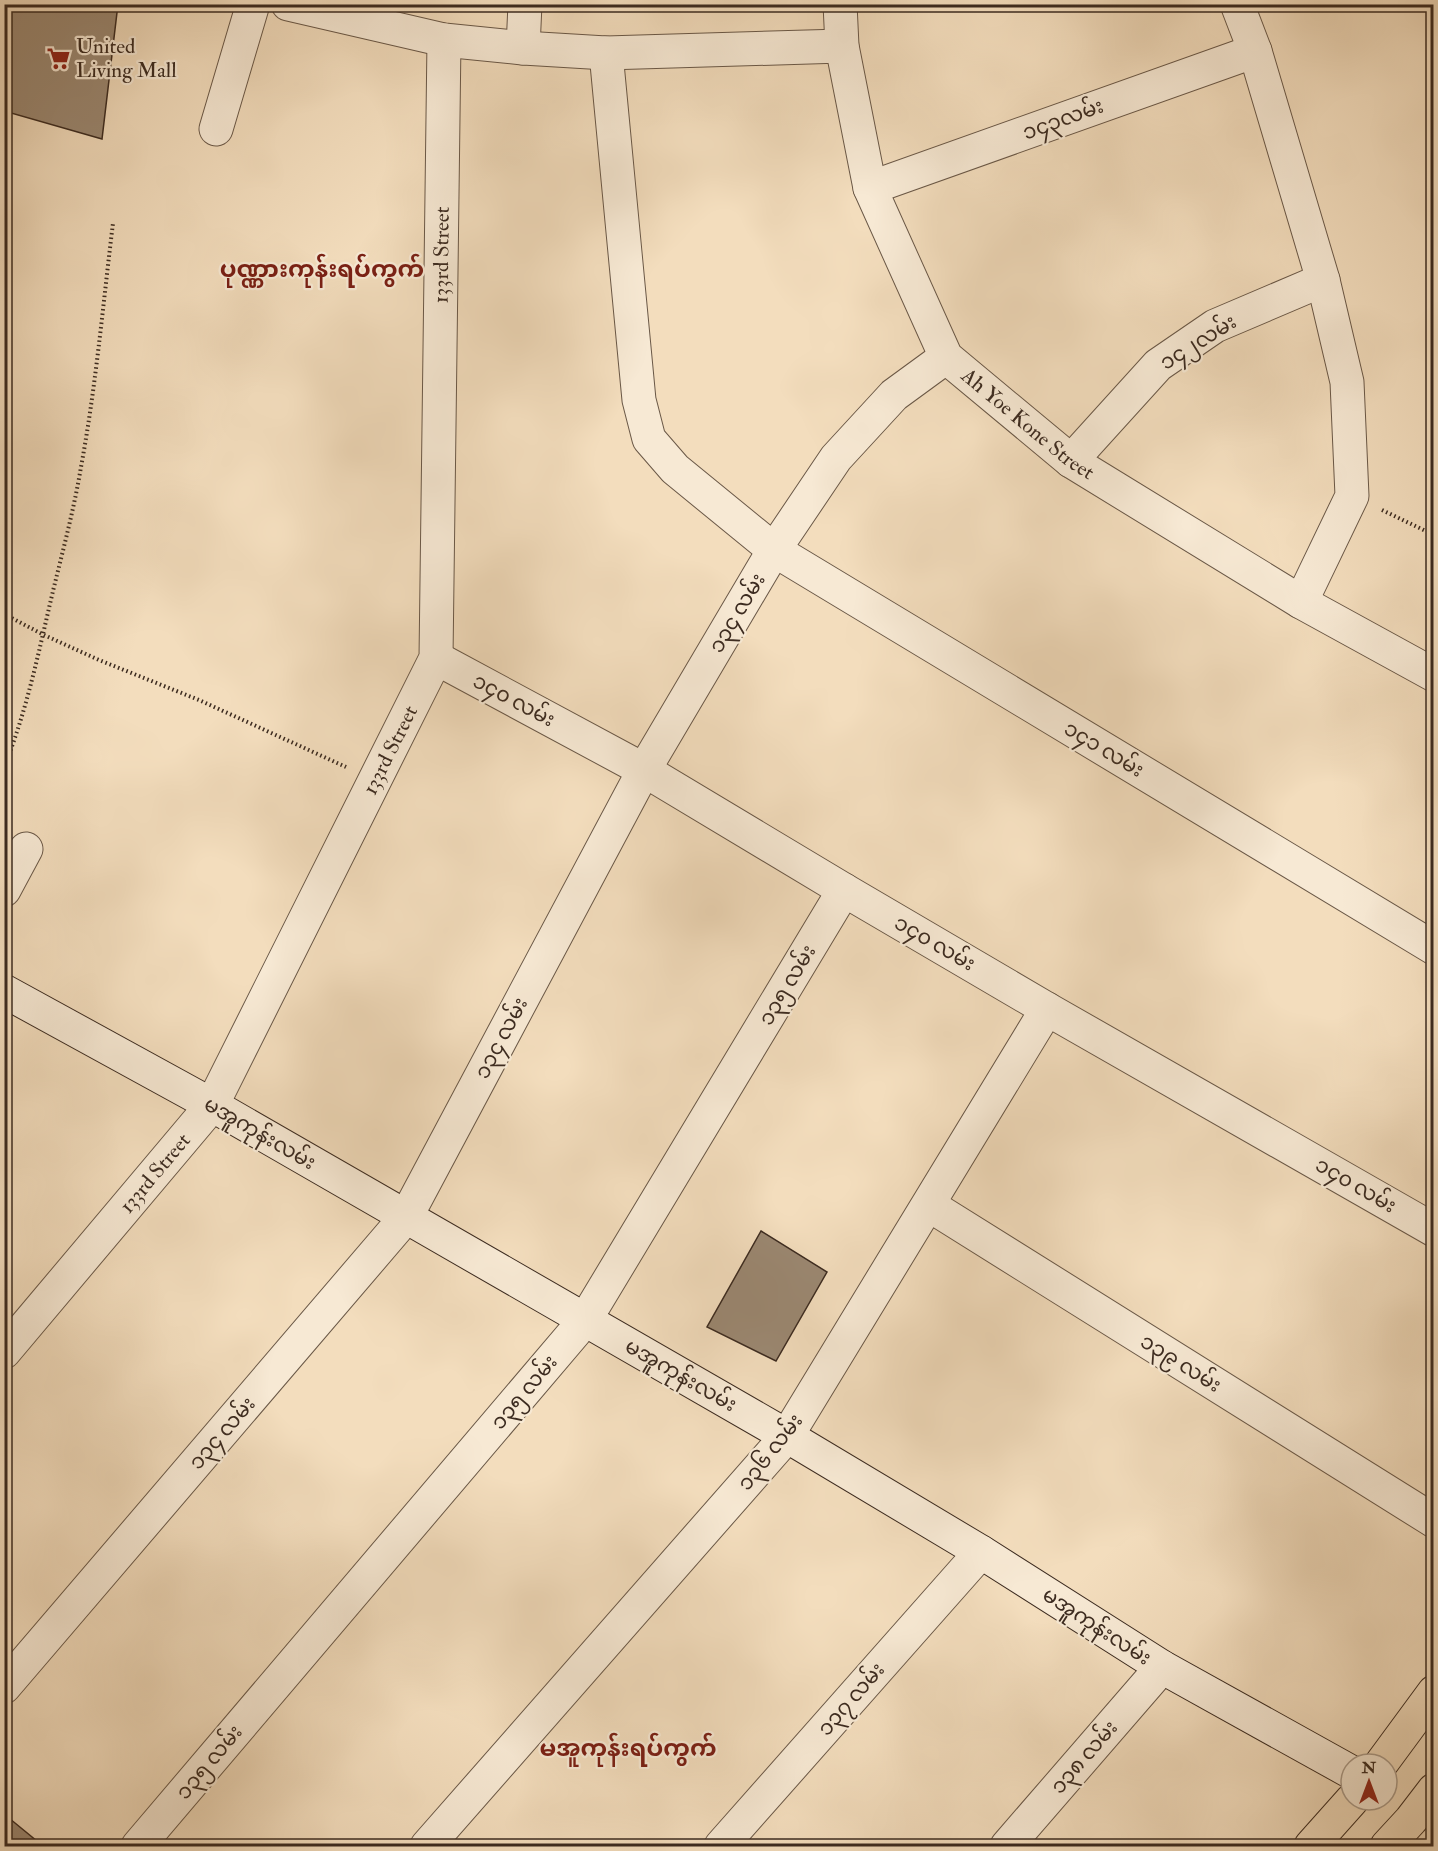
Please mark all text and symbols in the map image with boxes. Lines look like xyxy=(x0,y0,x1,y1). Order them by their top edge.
place label: United Living Mall xyxy=(76,33,177,84)
supermarket icon: United Living Mall xyxy=(45,45,71,71)
street label: ၁၄၃လမ်း xyxy=(1018,90,1108,149)
street label: 133rd Street xyxy=(428,206,456,303)
district label: ပုဏ္ဏားကုန်းရပ်ကွက် xyxy=(220,253,424,288)
street label: ၁၄၂လမ်း xyxy=(1153,306,1243,379)
street label: Ah Yoe Kone Street xyxy=(955,362,1099,486)
street label: ၁၃၄ လမ်း xyxy=(700,567,774,660)
street label: ၁၄၀ လမ်း xyxy=(467,665,561,736)
street label: 133rd Street xyxy=(357,701,424,800)
street label: ၁၄၁ လမ်း xyxy=(1057,712,1150,786)
street label: ၁၄၀ လမ်း xyxy=(888,907,982,980)
street label: ၁၃၅ လမ်း xyxy=(750,938,825,1032)
street label: ၁၃၄ လမ်း xyxy=(466,991,537,1085)
street label: မအူကုန်းလမ်း xyxy=(198,1088,322,1179)
street label: 133rd Street xyxy=(114,1127,197,1219)
street label: ၁၄၀ လမ်း xyxy=(1309,1149,1403,1222)
street label: ၁၃၉ လမ်း xyxy=(1134,1325,1228,1401)
street label: မအူကုန်းလမ်း xyxy=(619,1330,743,1421)
street label: ၁၃၅ လမ်း xyxy=(483,1347,566,1437)
street label: ၁၃၄ လမ်း xyxy=(181,1389,264,1478)
street label: ၁၃၆ လမ်း xyxy=(729,1406,811,1498)
street label: မအူကုန်းလမ်း xyxy=(1036,1579,1158,1674)
street label: ၁၃၇ လမ်း xyxy=(810,1655,893,1744)
street label: ၁၃၈ လမ်း xyxy=(1043,1713,1126,1802)
street label: ၁၃၅ လမ်း xyxy=(168,1717,251,1807)
district label: မအူကုန်းရပ်ကွက် xyxy=(539,1732,717,1767)
north arrow xyxy=(1339,1752,1399,1812)
text: N xyxy=(1361,1758,1377,1778)

